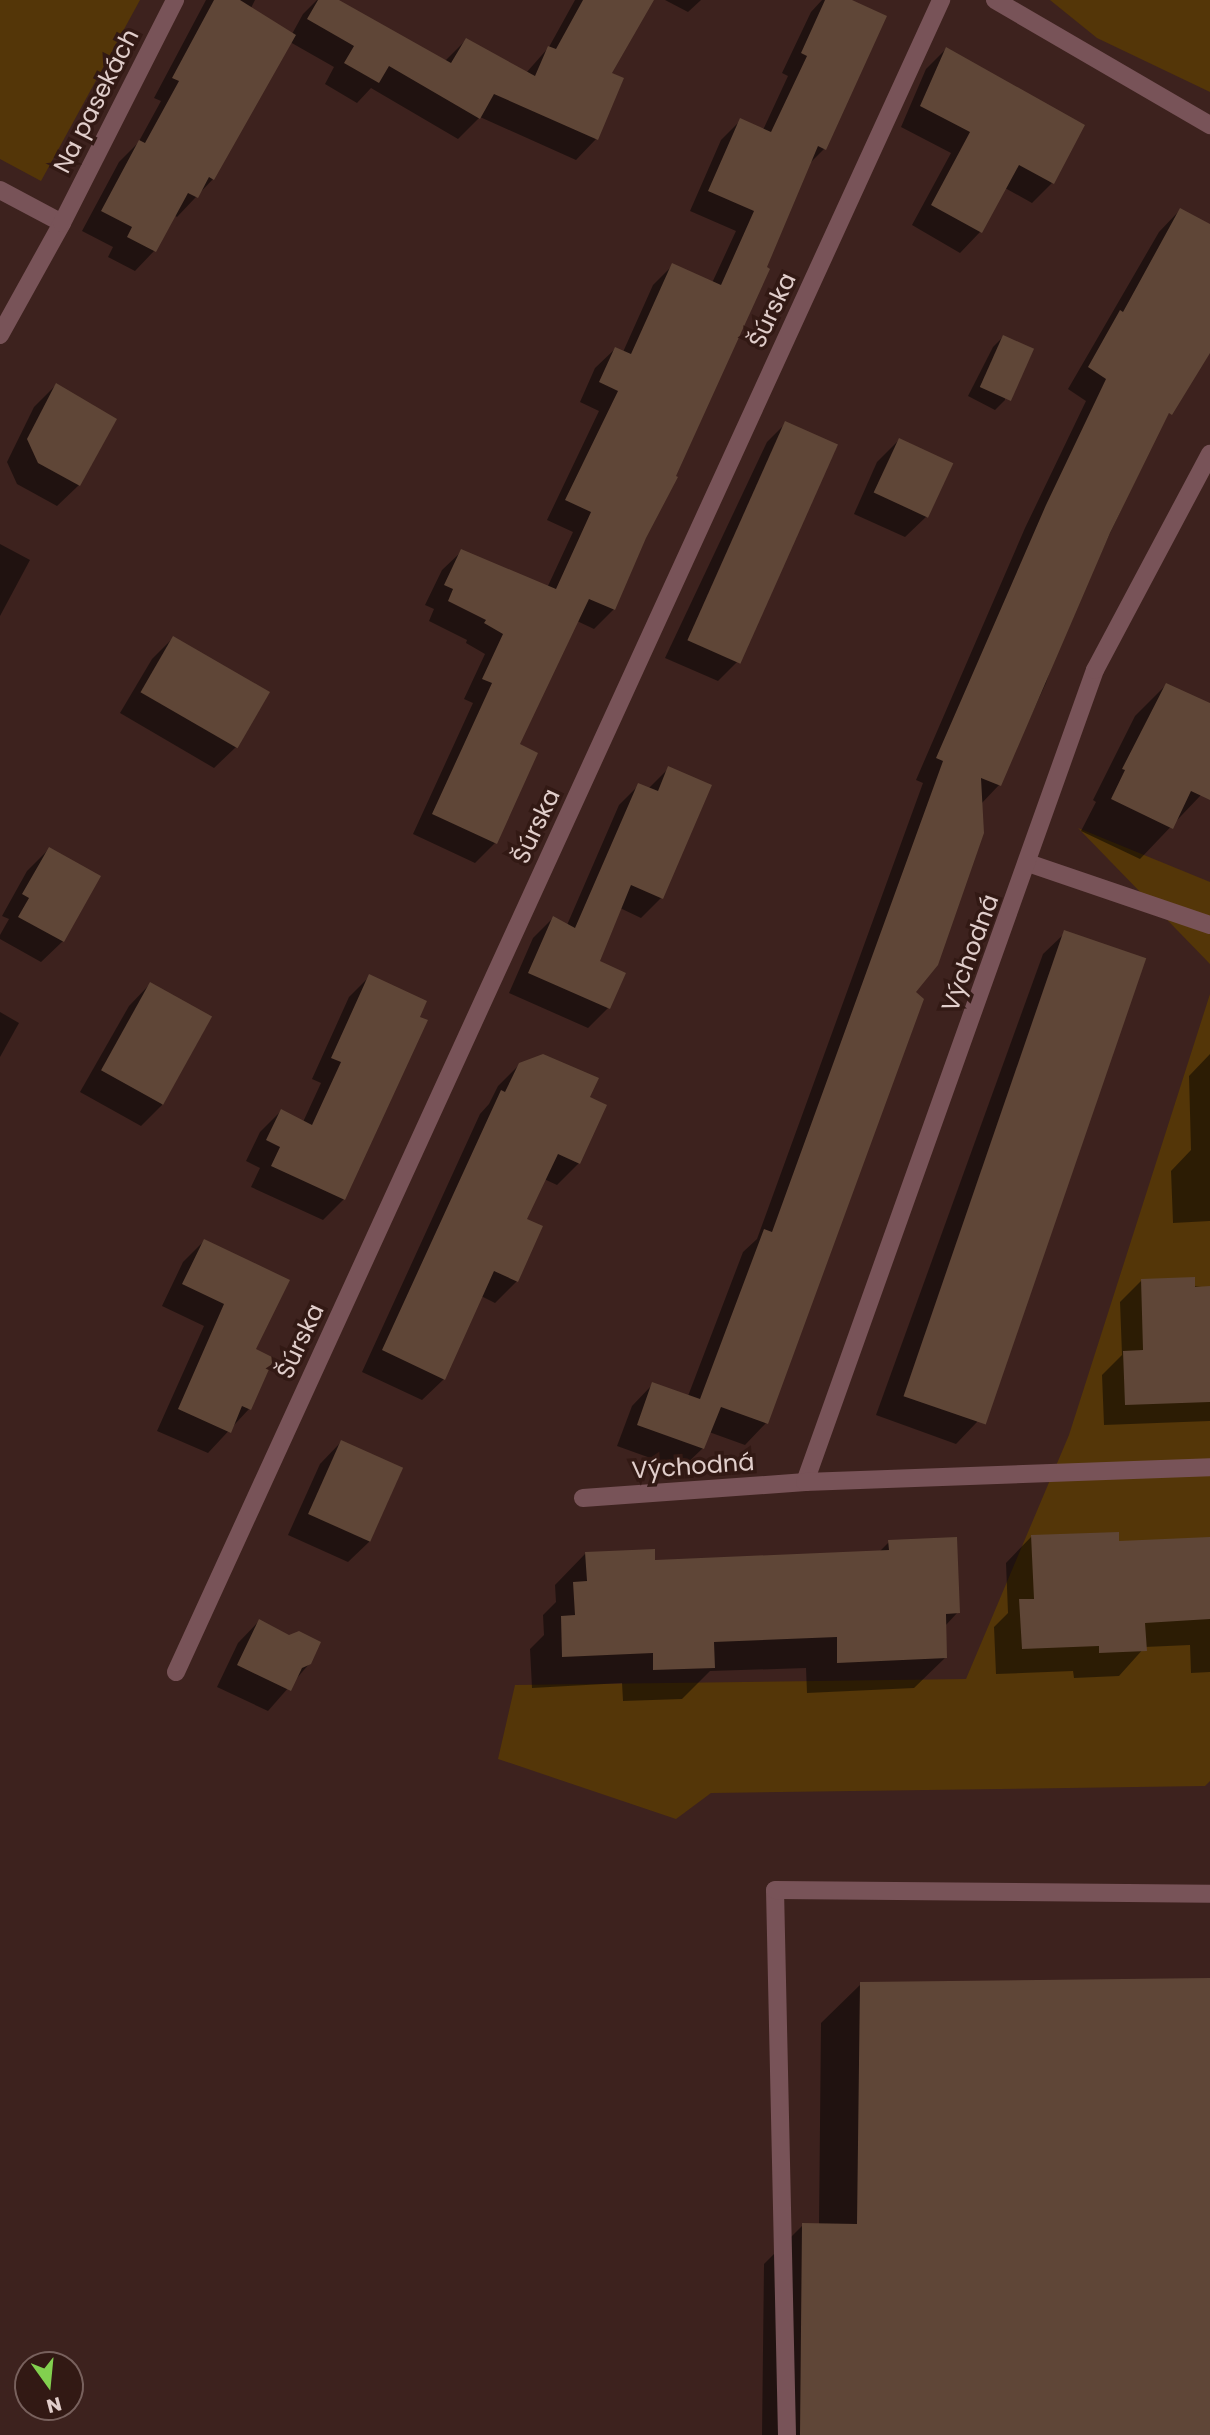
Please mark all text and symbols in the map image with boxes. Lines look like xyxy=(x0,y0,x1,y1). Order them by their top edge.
street label: Na pasekách xyxy=(47,24,145,178)
street label: Šúrska xyxy=(742,268,802,352)
street label: Šúrska xyxy=(506,784,566,868)
street label: Východná xyxy=(935,890,1005,1016)
street label: Šúrska xyxy=(270,1299,330,1383)
street label: Východná xyxy=(631,1447,755,1485)
north arrow xyxy=(14,2351,84,2421)
text: N xyxy=(44,2390,64,2420)

